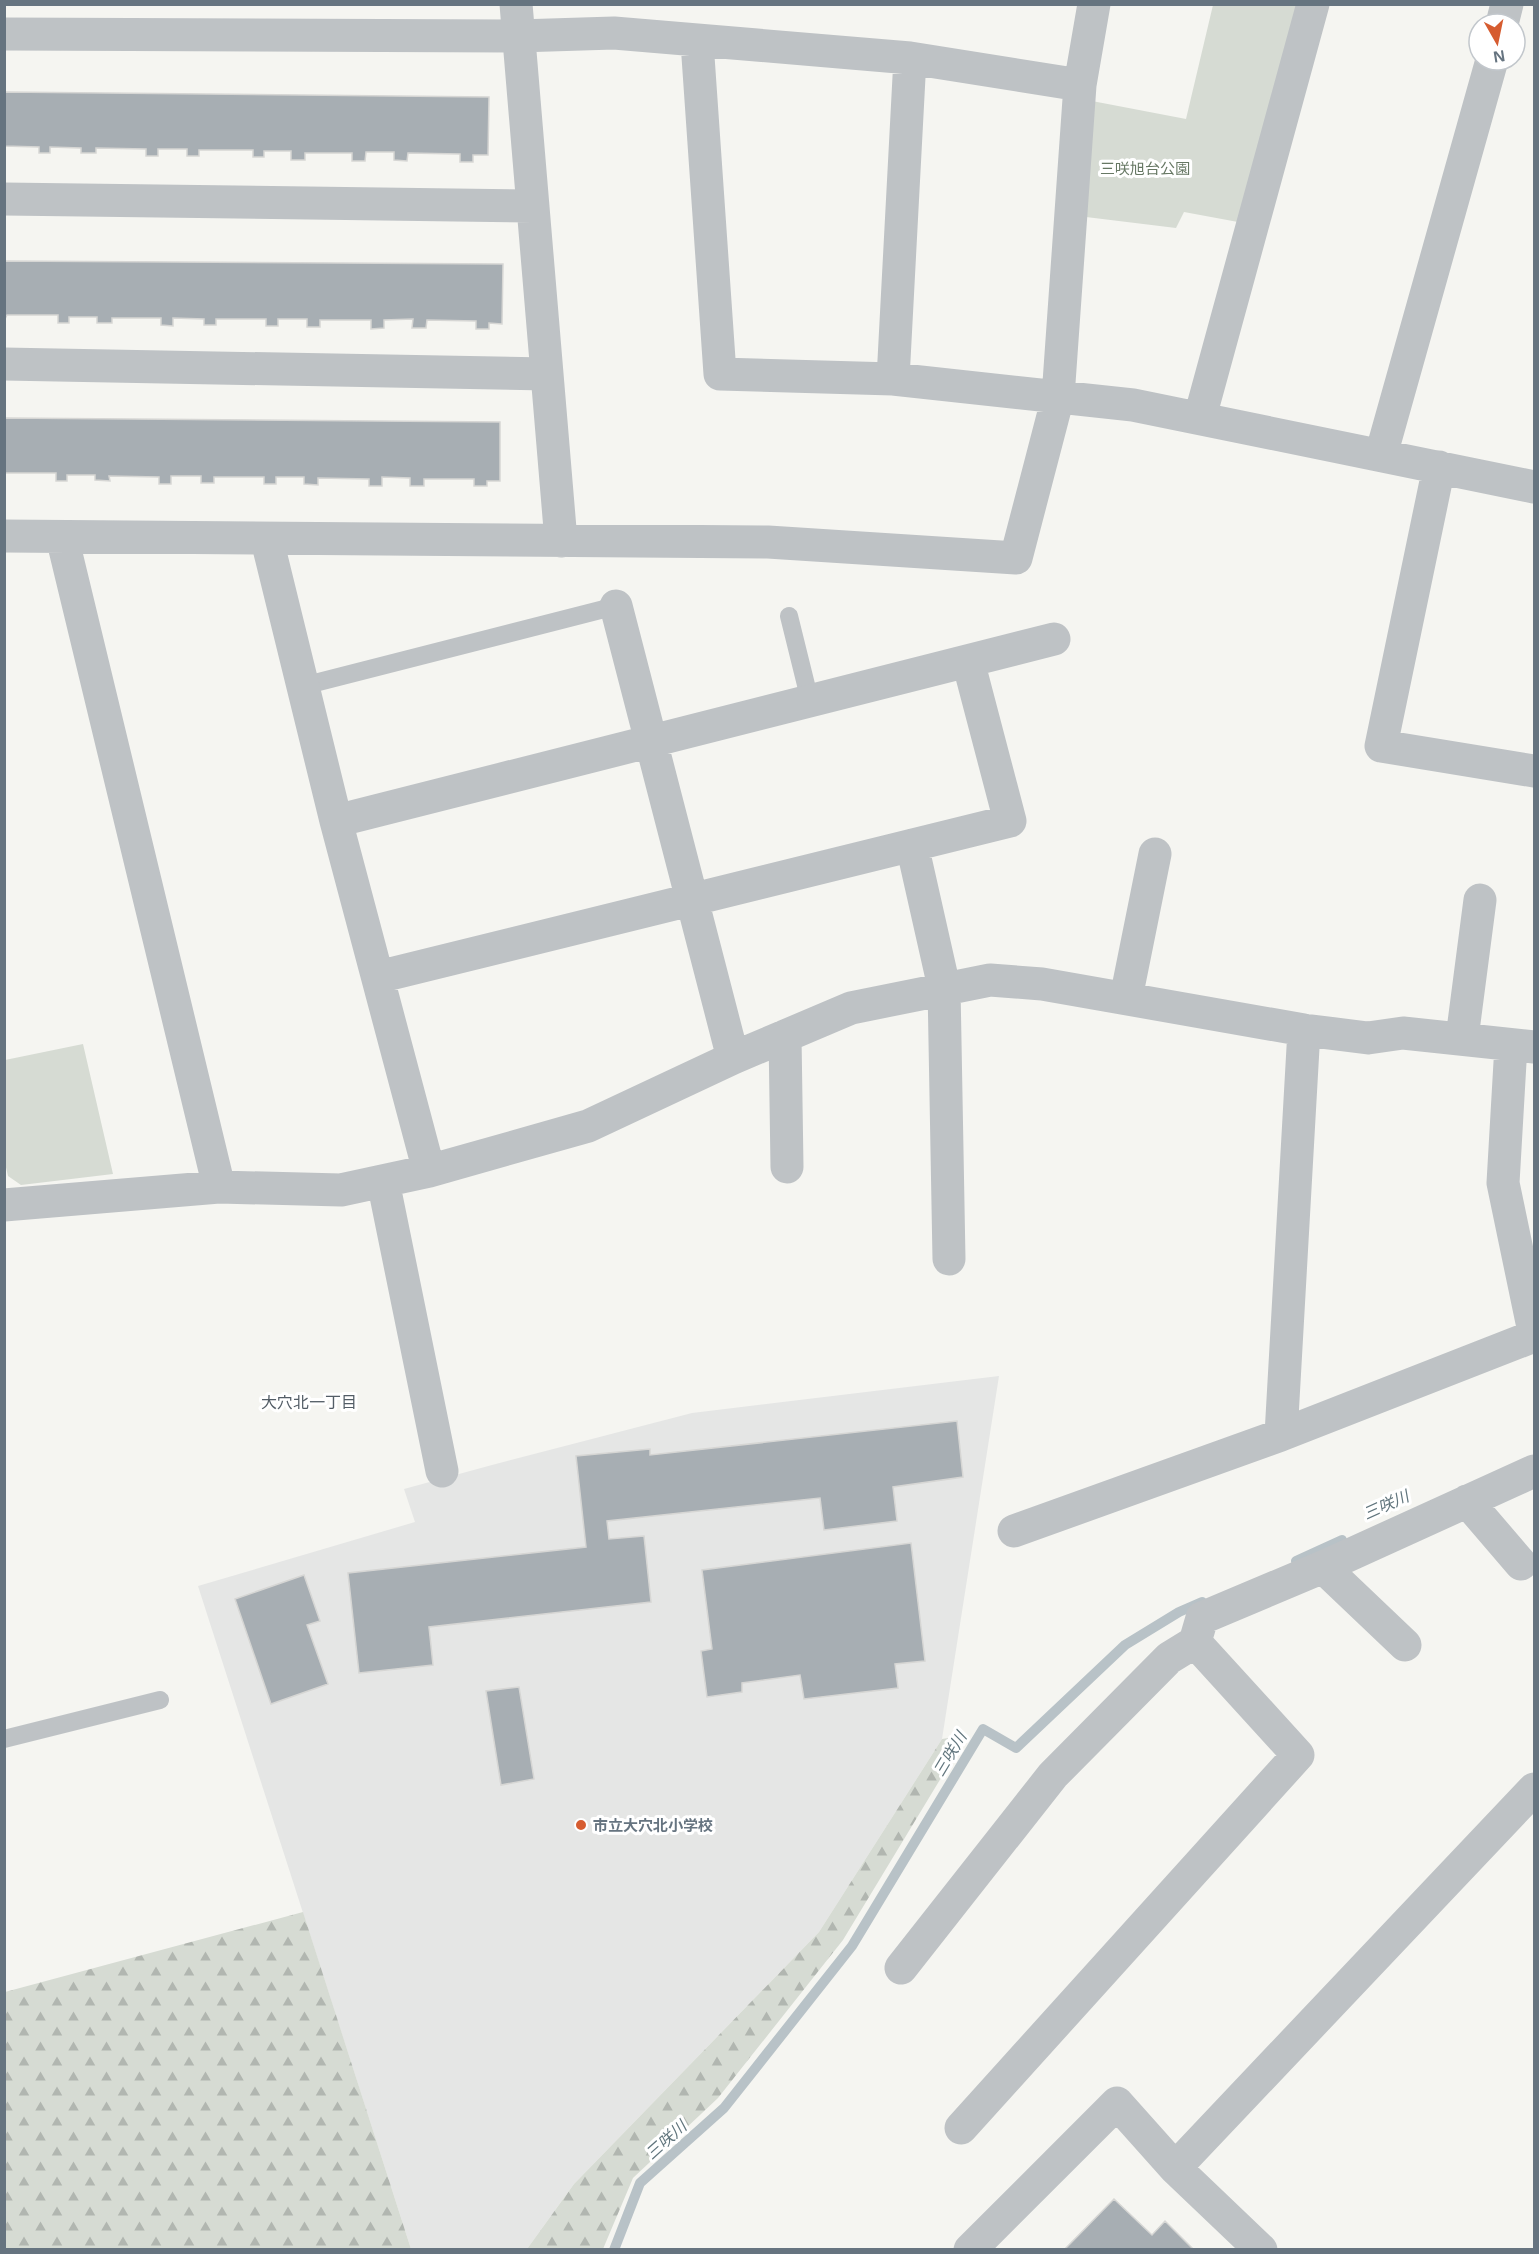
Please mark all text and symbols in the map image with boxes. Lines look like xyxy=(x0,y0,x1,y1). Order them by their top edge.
north arrow xyxy=(1467,12,1527,72)
text: N xyxy=(1492,47,1506,66)
park label: 三咲旭台公園 xyxy=(1100,160,1190,177)
district label: 大穴北一丁目 xyxy=(261,1394,357,1411)
water label: 三咲川 xyxy=(1361,1487,1413,1523)
water label: 三咲川 xyxy=(930,1727,971,1779)
place label: 市立大穴北小学校 xyxy=(593,1817,713,1834)
marker: 市立大穴北小学校 xyxy=(574,1818,588,1832)
water label: 三咲川 xyxy=(642,2116,691,2162)

